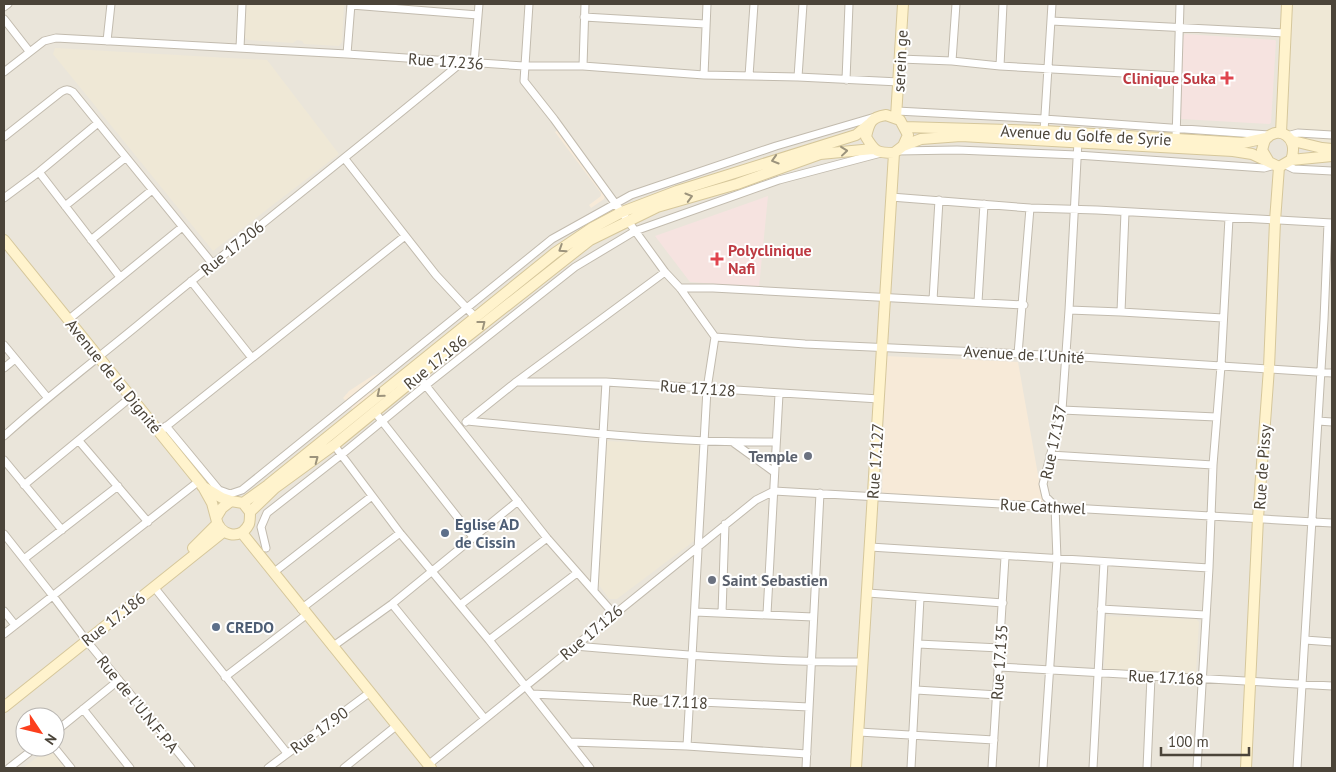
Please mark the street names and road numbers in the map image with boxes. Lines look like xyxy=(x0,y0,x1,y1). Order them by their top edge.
street label: serein ge xyxy=(888,29,912,93)
street label: Rue 17.236 xyxy=(408,48,484,74)
street label: Avenue du Golfe de Syrie xyxy=(1000,121,1172,149)
street label: Rue 17.206 xyxy=(196,216,268,280)
street label: Avenue de la Dignité xyxy=(62,315,166,437)
street label: Rue 17.186 xyxy=(399,330,471,394)
street label: Avenue de l´Unité xyxy=(963,341,1085,367)
street label: Rue 17.128 xyxy=(660,375,736,401)
street label: Rue 17.137 xyxy=(1035,403,1071,481)
street label: Rue 17.127 xyxy=(862,423,888,499)
street label: Rue de Pissy xyxy=(1249,423,1275,510)
street label: Rue Cathwel xyxy=(1000,494,1087,518)
street label: Rue 17.186 xyxy=(77,588,149,650)
street label: Rue 17.126 xyxy=(556,600,626,664)
street label: Rue 17.135 xyxy=(986,624,1012,700)
street label: Rue de l'U.N.F.P.A xyxy=(93,651,184,757)
street label: Rue 17.168 xyxy=(1128,665,1204,689)
street label: Rue 17.118 xyxy=(632,689,708,713)
street label: Rue 17.90 xyxy=(286,702,352,758)

